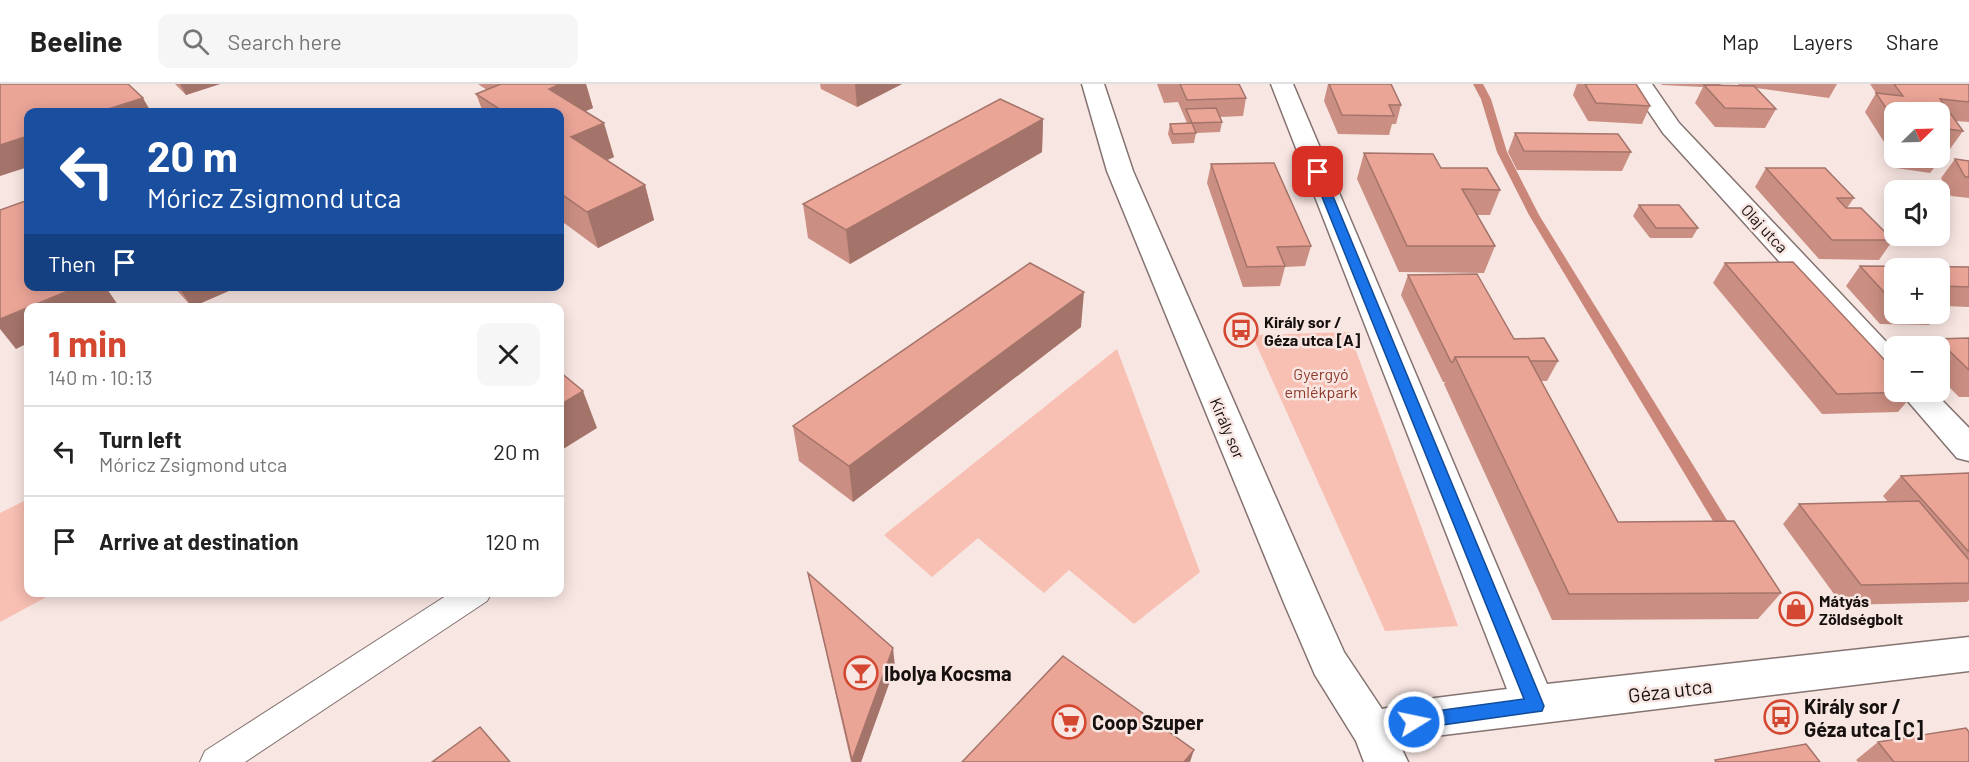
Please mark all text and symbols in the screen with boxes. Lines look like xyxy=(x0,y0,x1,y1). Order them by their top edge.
search box xyxy=(158,14,578,68)
text: Beeline xyxy=(30,24,122,58)
icon: search xyxy=(179,25,212,58)
text: Search here xyxy=(227,28,342,54)
text: Map xyxy=(1722,29,1759,54)
text: Layers xyxy=(1792,29,1853,54)
text: Share xyxy=(1886,29,1939,54)
north arrow xyxy=(1884,102,1950,168)
map controls xyxy=(1884,102,1950,402)
text: 20 m xyxy=(147,130,238,180)
icon: left xyxy=(48,132,126,210)
pin xyxy=(1292,146,1343,197)
icon: arrive xyxy=(1301,155,1334,188)
button: sound xyxy=(1884,180,1950,246)
text: Móricz Zsigmond utca xyxy=(147,181,401,213)
street label: Olaj utca xyxy=(1738,200,1792,256)
icon: arrive xyxy=(108,246,141,279)
text: Then xyxy=(48,250,96,276)
button: + xyxy=(1884,258,1950,324)
bus stop icon: Király sor / Géza utca [A] xyxy=(1223,312,1259,348)
place label: Király sor / Géza utca [A] xyxy=(1264,312,1361,349)
text: 1 min xyxy=(48,321,127,364)
button: close xyxy=(477,323,540,386)
button: − xyxy=(1884,336,1950,402)
park label: Gyergyó emlékpark xyxy=(1285,364,1357,401)
text: 140 m · 10:13 xyxy=(48,365,152,389)
street label: Király sor xyxy=(1207,395,1249,461)
text: Turn left xyxy=(99,426,182,452)
icon: left xyxy=(48,435,81,468)
text: 20 m xyxy=(493,438,540,464)
text: Móricz Zsigmond utca xyxy=(99,452,287,476)
icon: arrive xyxy=(48,525,81,558)
text: Arrive at destination xyxy=(99,528,298,554)
text: 120 m xyxy=(485,528,540,554)
shop icon: Mátyás Zöldségbolt xyxy=(1778,591,1814,627)
place label: Mátyás Zöldségbolt xyxy=(1819,591,1903,628)
bar icon: Ibolya Kocsma xyxy=(843,655,879,691)
place label: Ibolya Kocsma xyxy=(884,661,1012,685)
street label: Géza utca xyxy=(1627,673,1713,707)
position arrow xyxy=(1382,690,1446,754)
place label: Király sor / Géza utca [C] xyxy=(1804,694,1923,741)
bus stop icon: Király sor / Géza utca [C] xyxy=(1763,699,1799,735)
supermarket icon: Coop Szuper xyxy=(1051,704,1087,740)
place label: Coop Szuper xyxy=(1092,710,1204,734)

